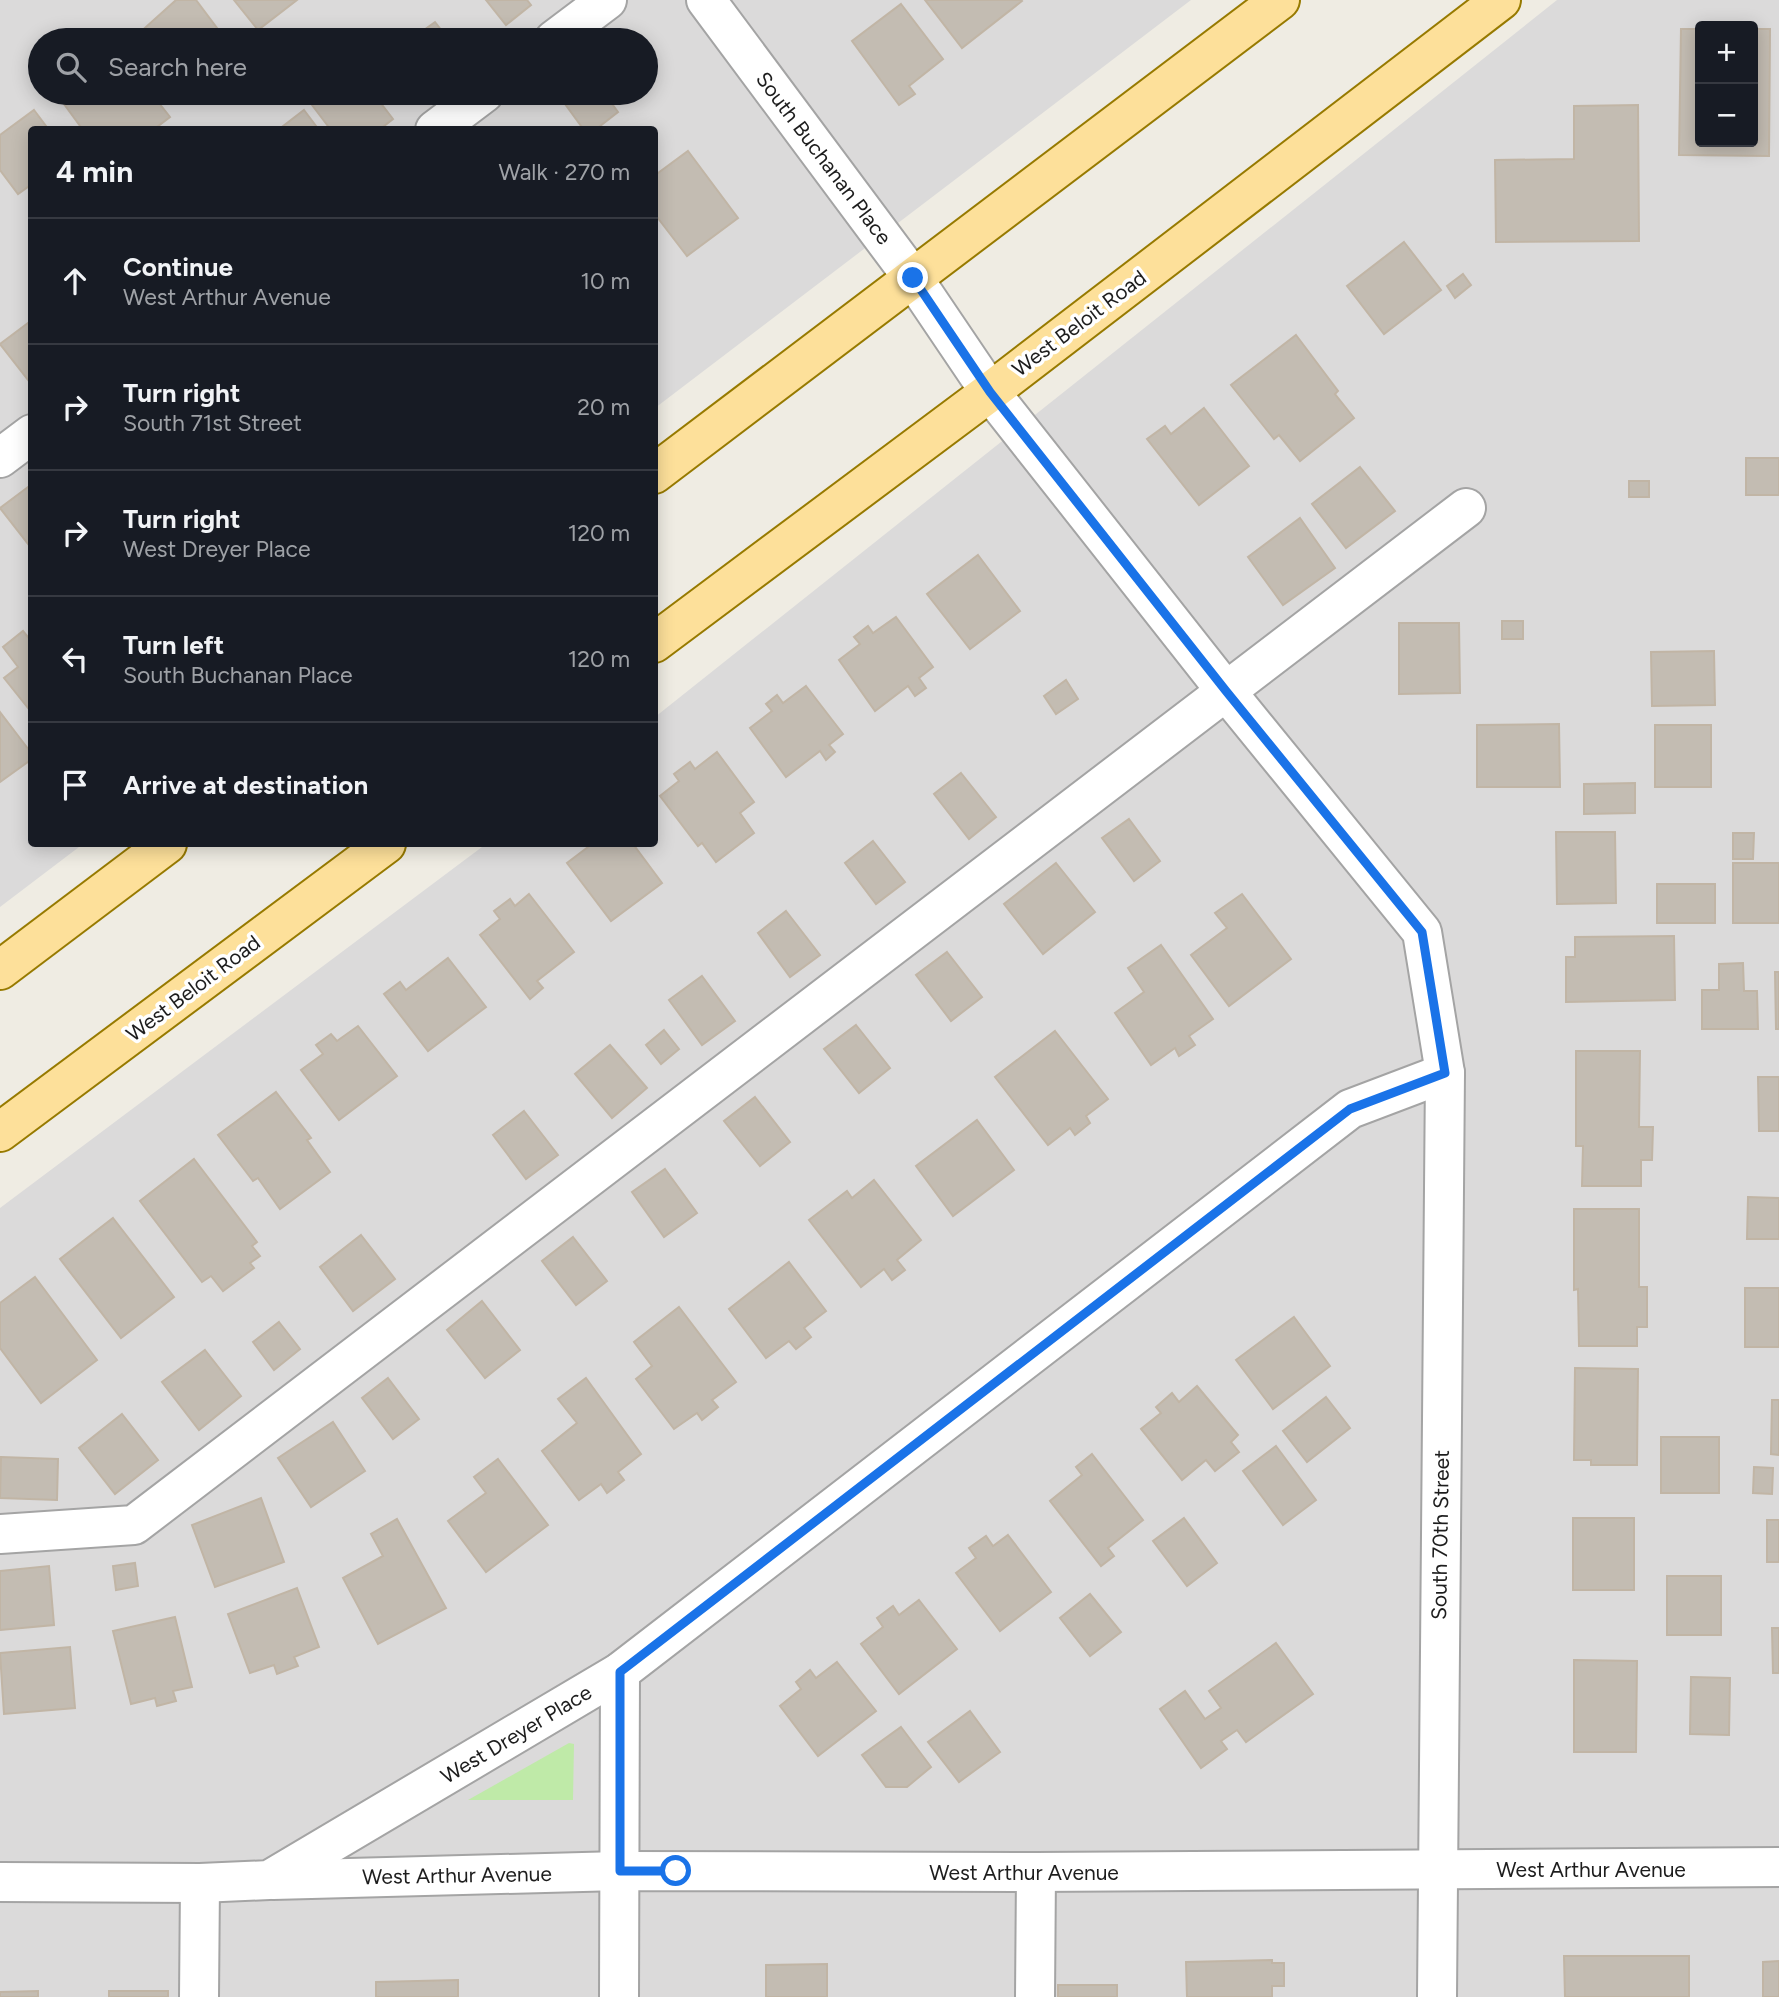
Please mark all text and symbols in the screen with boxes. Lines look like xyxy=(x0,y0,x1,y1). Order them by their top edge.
map controls xyxy=(1695,21,1758,147)
button: + xyxy=(1695,21,1758,84)
search box xyxy=(28,28,658,105)
icon: search xyxy=(52,48,90,86)
text: Search here xyxy=(108,51,247,83)
street label: South Buchanan Place xyxy=(751,67,897,249)
button: − xyxy=(1695,84,1758,147)
text: 4 min xyxy=(56,153,133,190)
text: Walk · 270 m xyxy=(499,158,630,186)
text: Continue xyxy=(123,251,233,283)
icon: ahead xyxy=(56,262,94,300)
route end xyxy=(897,262,928,293)
street label: West Beloit Road xyxy=(1007,265,1151,381)
text: 10 m xyxy=(581,267,630,295)
text: West Arthur Avenue xyxy=(123,283,331,311)
text: Turn right xyxy=(123,377,240,409)
icon: right xyxy=(56,388,94,426)
text: 20 m xyxy=(577,393,630,421)
text: South 71st Street xyxy=(123,409,302,437)
text: Turn right xyxy=(123,503,240,535)
icon: right xyxy=(56,514,94,552)
text: 120 m xyxy=(568,519,630,547)
text: West Dreyer Place xyxy=(123,535,311,563)
text: Turn left xyxy=(123,629,224,661)
icon: left xyxy=(56,640,94,678)
text: 120 m xyxy=(568,645,630,673)
text: South Buchanan Place xyxy=(123,661,353,689)
icon: arrive xyxy=(56,766,94,804)
text: Arrive at destination xyxy=(123,769,368,801)
street label: West Beloit Road xyxy=(121,930,265,1046)
street label: South 70th Street xyxy=(1426,1450,1454,1620)
street label: West Dreyer Place xyxy=(436,1679,596,1789)
route start xyxy=(660,1855,691,1886)
street label: West Arthur Avenue xyxy=(1496,1857,1686,1882)
street label: West Arthur Avenue xyxy=(929,1860,1119,1885)
street label: West Arthur Avenue xyxy=(362,1861,552,1889)

